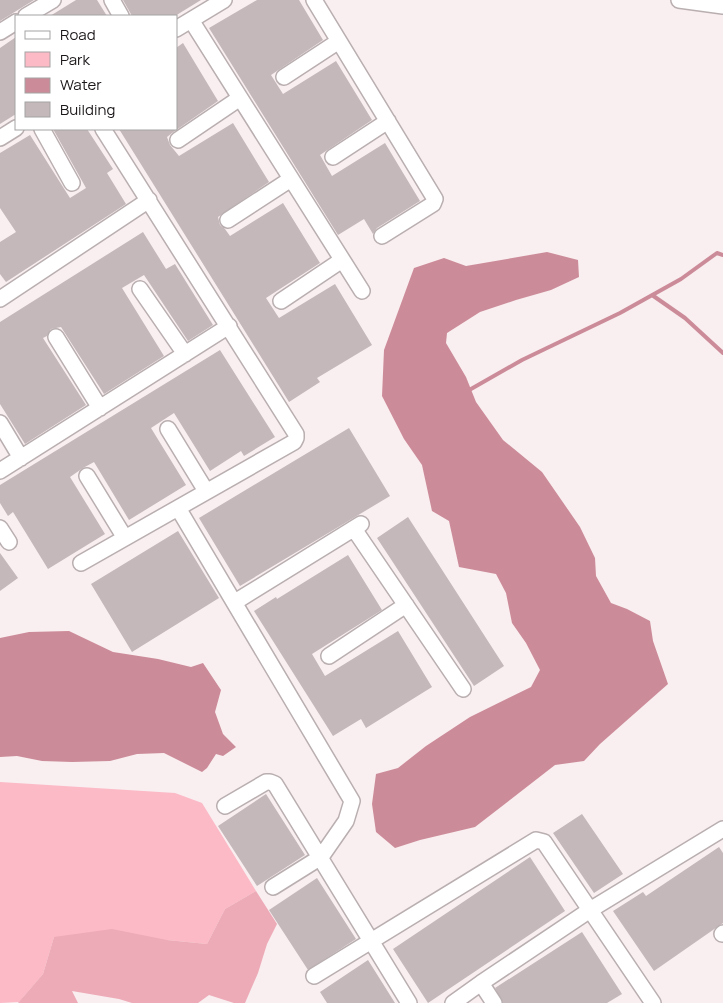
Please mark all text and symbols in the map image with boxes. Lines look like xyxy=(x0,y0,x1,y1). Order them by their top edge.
legend xyxy=(15,15,178,130)
text: Road xyxy=(60,24,96,45)
text: Park xyxy=(60,49,90,70)
text: Water xyxy=(60,74,102,95)
text: Building xyxy=(60,99,115,120)

